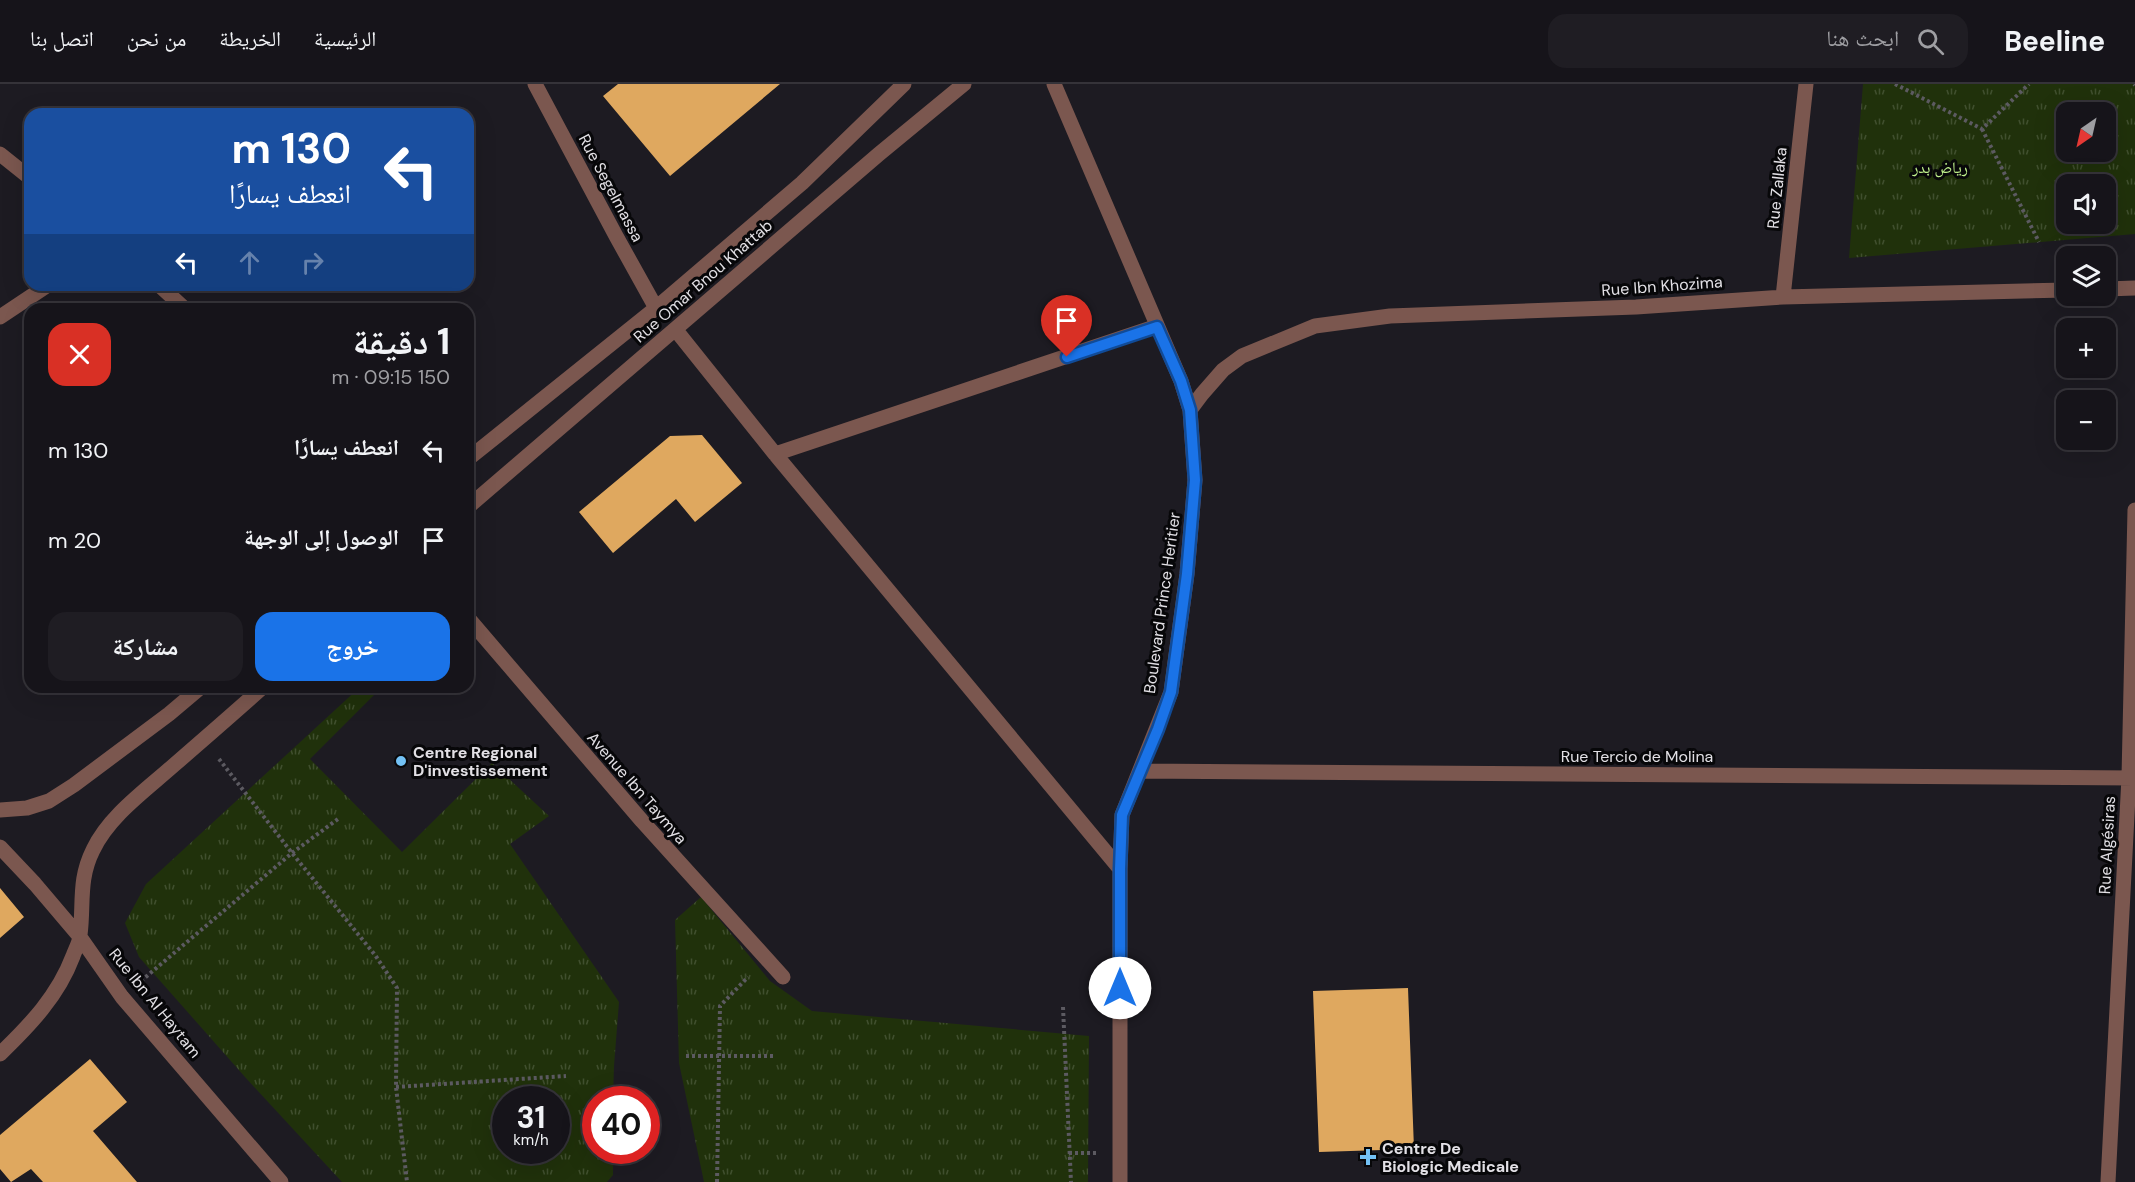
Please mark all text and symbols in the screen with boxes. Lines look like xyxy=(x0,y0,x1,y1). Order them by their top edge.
search box xyxy=(1548,14,1968,68)
text: Beeline xyxy=(2004,23,2105,60)
text: ابحث هنا xyxy=(1826,24,1899,53)
text: اتصل بنا xyxy=(30,25,94,53)
text: من نحن xyxy=(127,25,186,53)
text: الخريطة xyxy=(219,25,281,53)
text: الرئيسية xyxy=(314,25,376,53)
icon: search xyxy=(1914,25,1947,58)
north arrow xyxy=(2056,102,2116,162)
map controls xyxy=(2056,102,2116,450)
text: 130 m xyxy=(231,121,351,176)
street label: Rue Segelmassa xyxy=(574,130,648,246)
icon: left xyxy=(372,132,450,210)
street label: Rue Zallaka xyxy=(1762,146,1792,230)
park label: رياض بدر xyxy=(1911,157,1968,178)
button: sound xyxy=(2056,174,2116,234)
text: انعطف يسارًا xyxy=(229,176,351,211)
street label: Rue Omar Bnou Khattab xyxy=(629,215,777,347)
icon: left xyxy=(170,246,203,279)
icon: ahead xyxy=(233,246,266,279)
icon: right xyxy=(296,246,329,279)
button: layers xyxy=(2056,246,2116,306)
street label: Rue Ibn Khozima xyxy=(1601,271,1723,301)
pin xyxy=(1041,295,1092,357)
icon: arrive xyxy=(1050,304,1083,337)
text: 1 دقيقة xyxy=(353,318,450,365)
button: + xyxy=(2056,318,2116,378)
button: close xyxy=(48,323,111,386)
text: 150 m · 09:15 xyxy=(331,364,450,390)
button: − xyxy=(2056,390,2116,450)
text: انعطف يسارًا xyxy=(294,433,399,462)
icon: left xyxy=(417,434,450,467)
text: 130 m xyxy=(48,436,108,465)
street label: Boulevard Prince Heritier xyxy=(1139,511,1185,695)
text: الوصول إلى الوجهة xyxy=(244,523,399,552)
icon: arrive xyxy=(417,524,450,557)
text: 20 m xyxy=(48,526,101,555)
button: مشاركة xyxy=(48,612,243,681)
button: خروج xyxy=(255,612,450,681)
street label: Avenue Ibn Taymya xyxy=(582,727,692,849)
place label: Centre Regional D'investissement xyxy=(413,742,548,781)
street label: Rue Tercio de Molina xyxy=(1561,746,1713,767)
marker: Centre Regional D'investissement xyxy=(394,754,408,768)
street label: Rue Algésiras xyxy=(2094,795,2120,895)
street label: Rue Ibn Al Haytam xyxy=(104,944,206,1062)
position arrow xyxy=(1088,956,1152,1020)
speed limit sign: 40 xyxy=(582,1086,660,1164)
text: 31 xyxy=(517,1098,545,1137)
text: km/h xyxy=(513,1130,549,1150)
place label: Centre De Biologic Medicale xyxy=(1382,1138,1519,1177)
marker: Centre De Biologic Medicale xyxy=(1359,1148,1377,1166)

